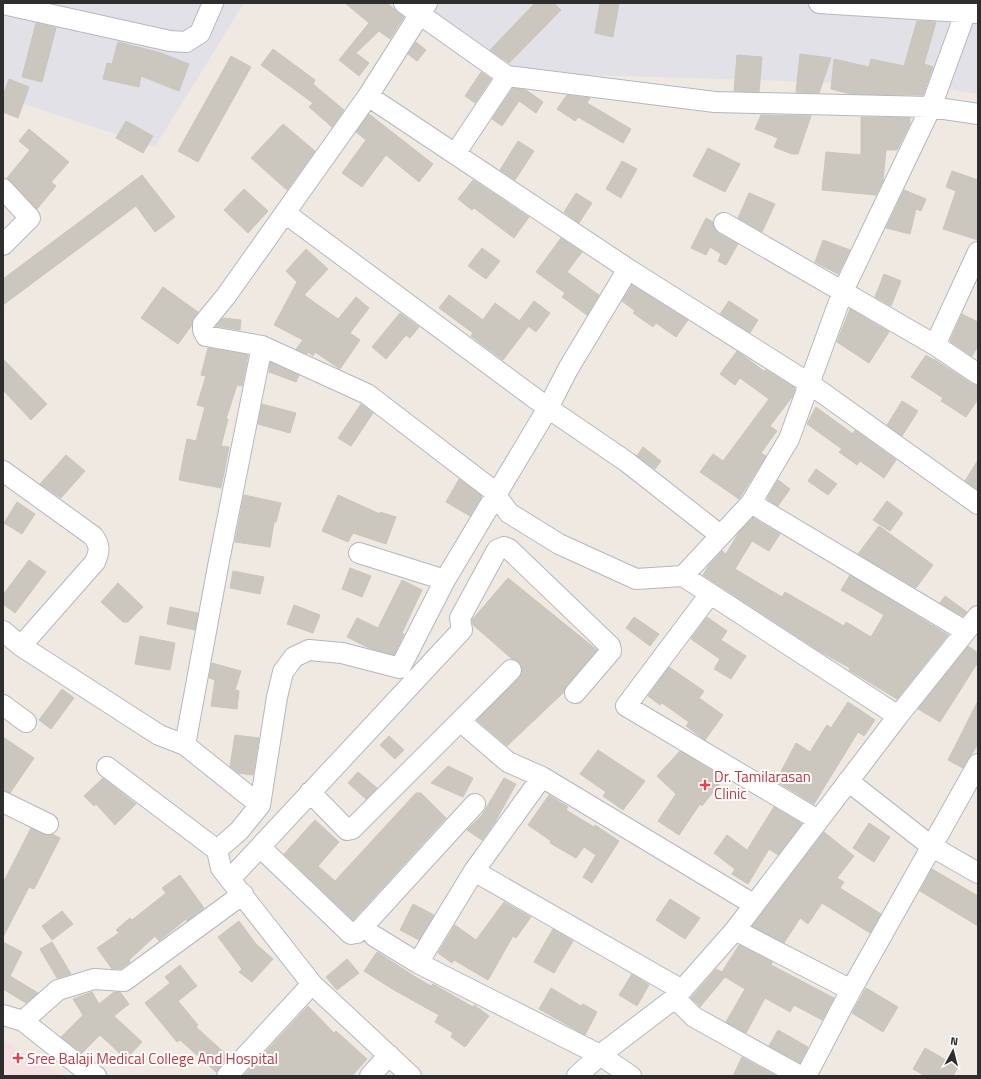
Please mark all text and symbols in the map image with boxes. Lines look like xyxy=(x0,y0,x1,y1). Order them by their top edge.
place label: Dr. Tamilarasan Clinic xyxy=(714,765,811,805)
marker: Dr. Tamilarasan Clinic xyxy=(699,779,711,791)
north arrow xyxy=(933,1031,973,1071)
text: N xyxy=(949,1033,959,1049)
place label: Sree Balaji Medical College And Hospital xyxy=(27,1047,278,1070)
marker: Sree Balaji Medical College And Hospital xyxy=(12,1052,24,1064)

